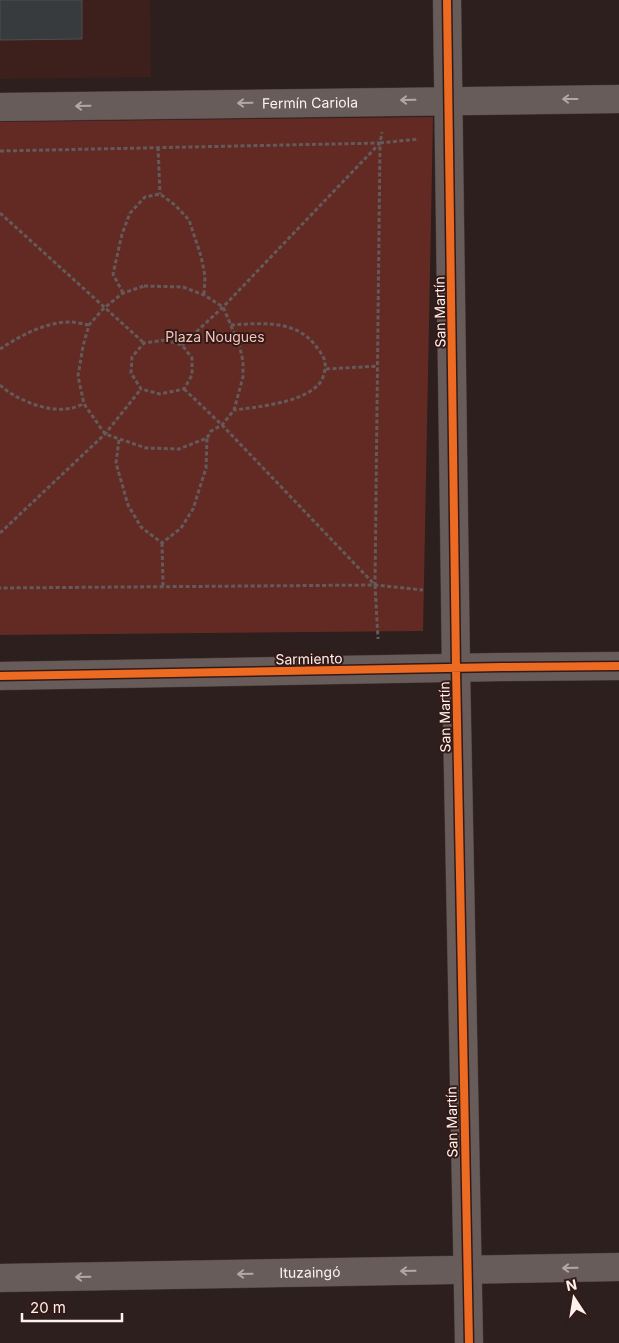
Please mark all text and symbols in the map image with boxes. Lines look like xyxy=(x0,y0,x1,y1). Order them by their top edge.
street label: Fermín Cariola xyxy=(262,93,358,112)
one-way arrow xyxy=(563,94,579,104)
one-way arrow xyxy=(400,95,416,105)
one-way arrow xyxy=(238,98,254,108)
one-way arrow xyxy=(75,101,91,110)
street label: San Martín xyxy=(430,276,449,348)
park label: Plaza Nougues xyxy=(165,328,265,345)
street label: Sarmiento xyxy=(275,649,343,668)
street label: San Martín xyxy=(435,681,454,753)
street label: San Martín xyxy=(442,1086,461,1158)
street label: Ituzaingó xyxy=(279,1263,341,1281)
one-way arrow xyxy=(563,1263,579,1273)
one-way arrow xyxy=(400,1266,416,1275)
one-way arrow xyxy=(238,1269,254,1278)
one-way arrow xyxy=(75,1272,91,1281)
north arrow xyxy=(549,1273,599,1323)
text: N xyxy=(564,1275,578,1294)
scale bar xyxy=(22,1290,122,1322)
text: 20 m xyxy=(30,1298,66,1317)

